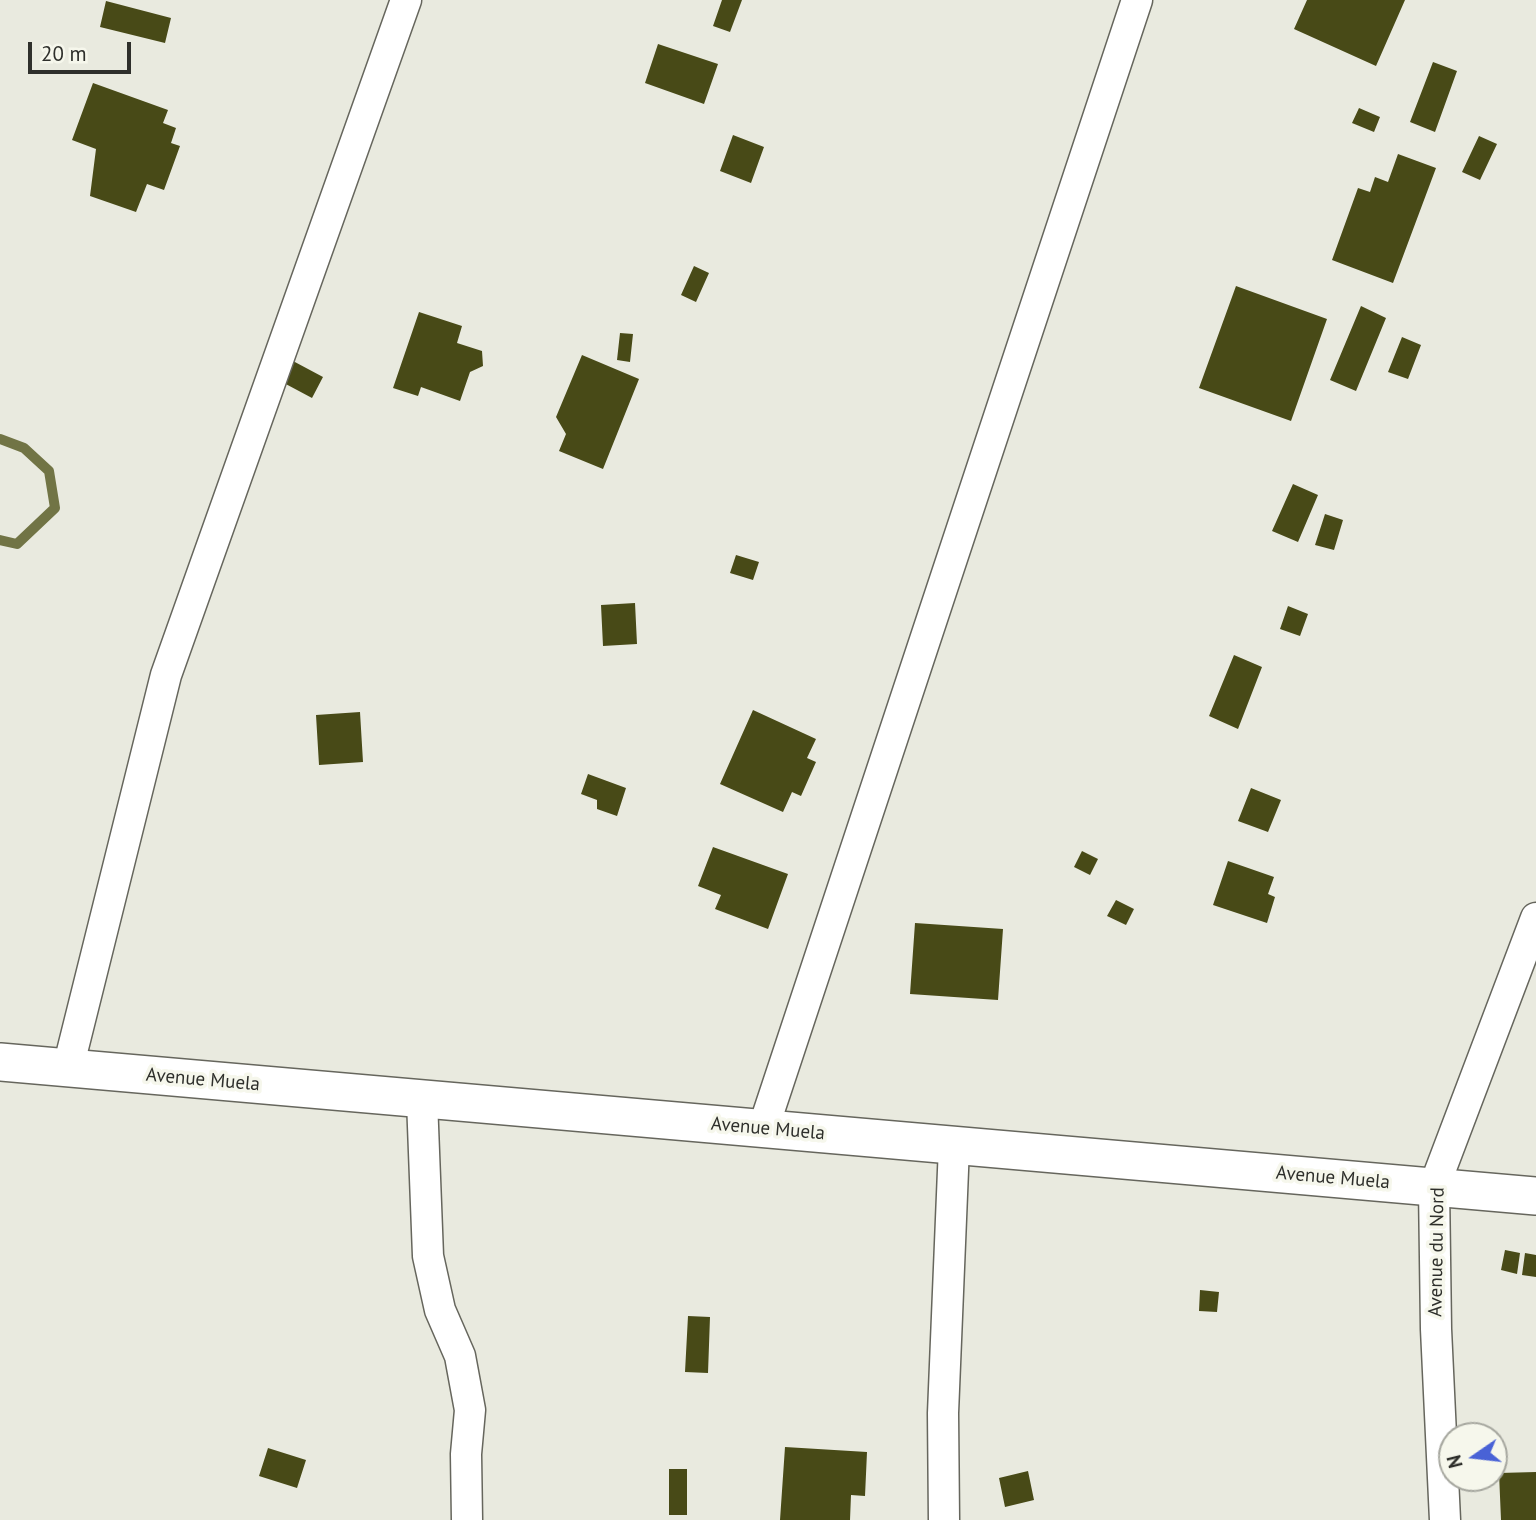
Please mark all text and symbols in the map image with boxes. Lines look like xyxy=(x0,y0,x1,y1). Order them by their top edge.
scale bar xyxy=(32,28,135,72)
text: 20 m xyxy=(41,40,87,67)
street label: Avenue Muela xyxy=(145,1064,261,1096)
street label: Avenue Muela xyxy=(710,1113,826,1145)
street label: Avenue Muela xyxy=(1275,1162,1391,1194)
street label: Avenue du Nord xyxy=(1424,1187,1450,1317)
north arrow xyxy=(1438,1422,1508,1492)
text: N xyxy=(1441,1453,1468,1471)

